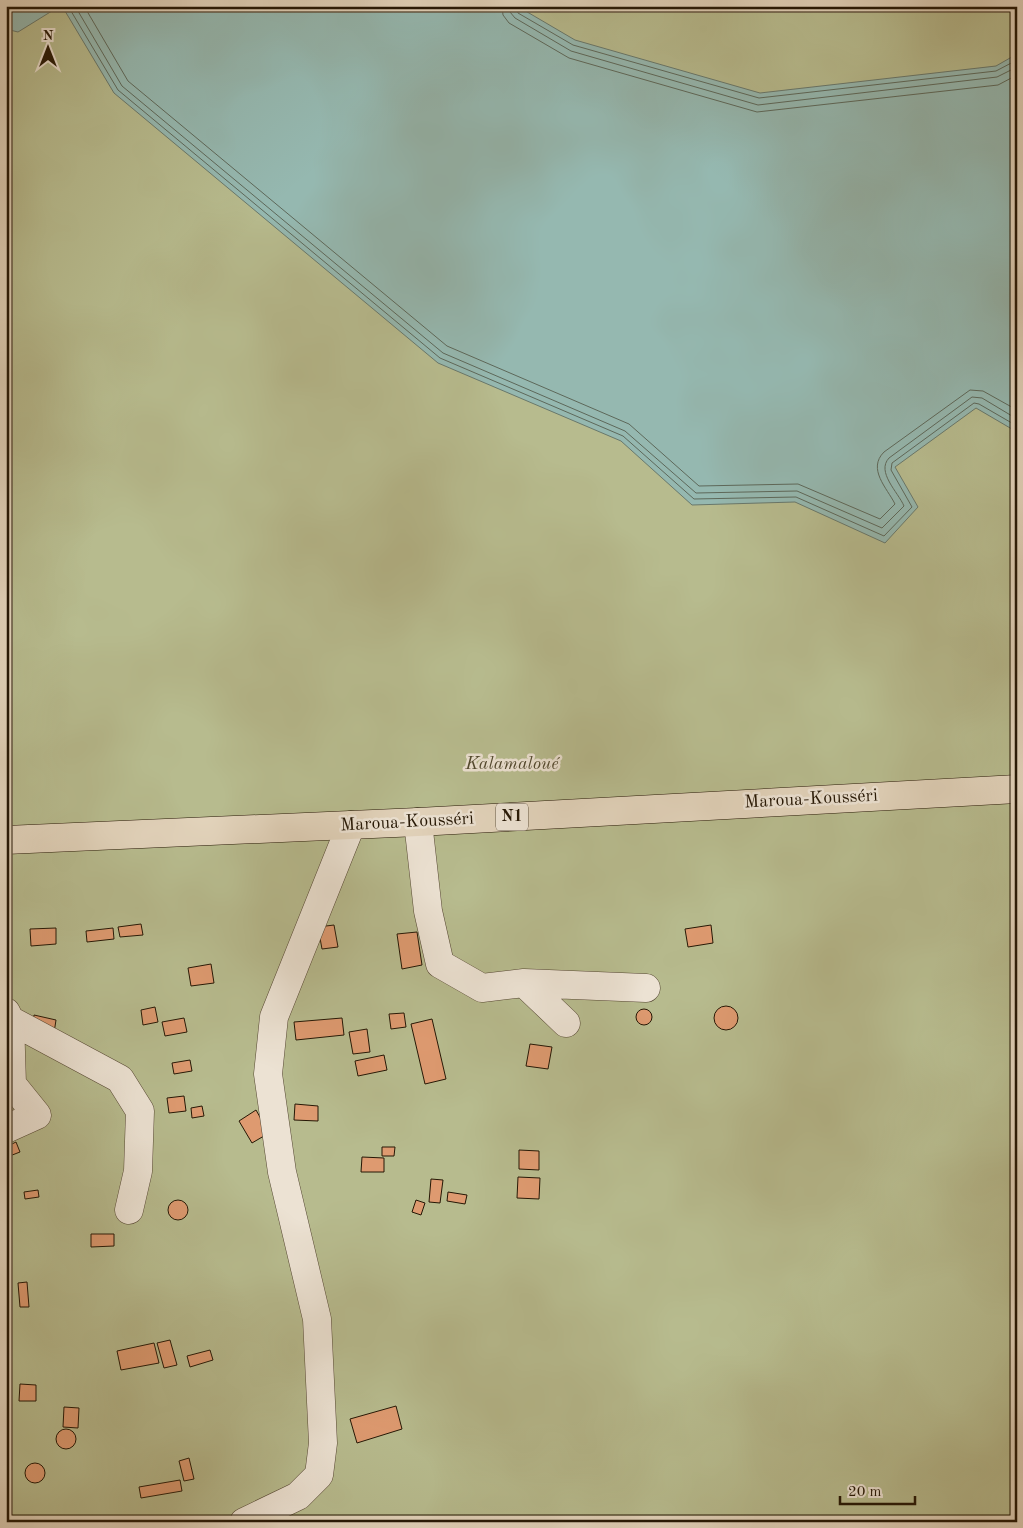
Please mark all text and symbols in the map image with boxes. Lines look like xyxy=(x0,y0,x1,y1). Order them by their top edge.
north arrow xyxy=(22,22,72,72)
text: N xyxy=(43,29,54,43)
park label: Kalamaloué xyxy=(464,755,560,773)
street label: Maroua-Kousséri xyxy=(744,787,878,811)
road number: N1 xyxy=(496,804,528,830)
street label: Maroua-Kousséri xyxy=(340,810,474,834)
scale bar xyxy=(840,1473,916,1505)
text: 20 m xyxy=(848,1485,882,1500)

